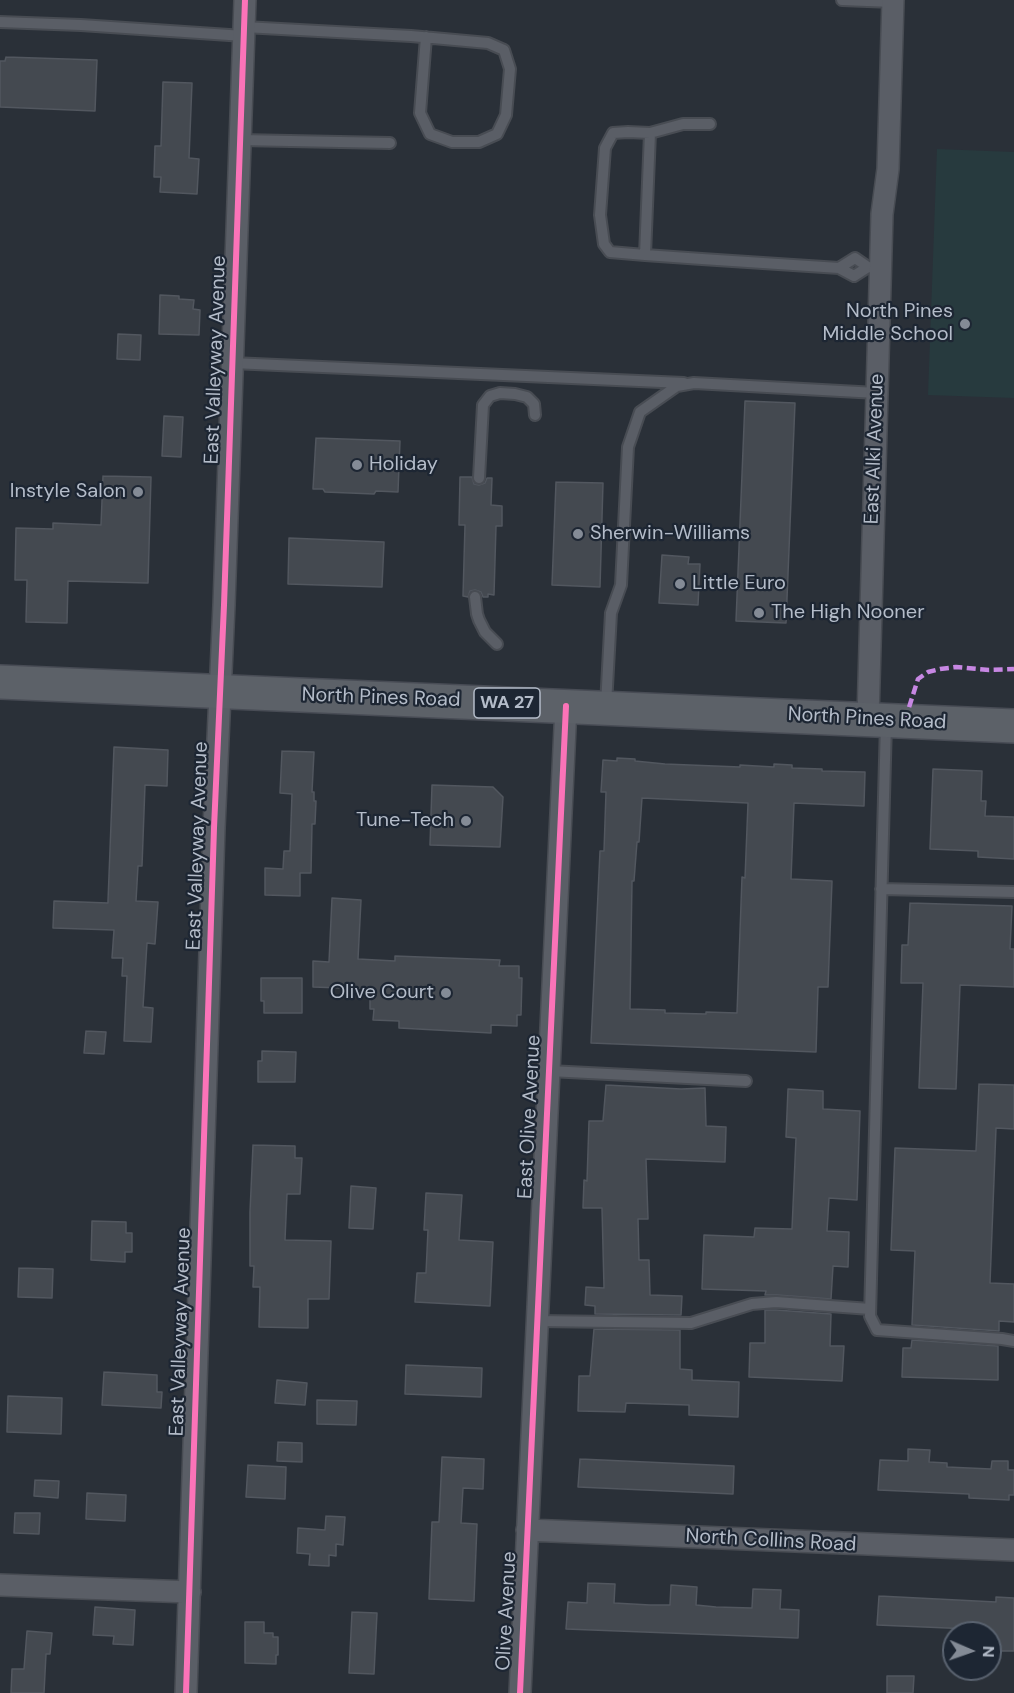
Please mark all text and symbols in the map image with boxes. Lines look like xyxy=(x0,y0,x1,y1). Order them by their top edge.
street label: East Valleyway Avenue xyxy=(200,255,232,465)
place label: North Pines Middle School xyxy=(822,300,953,347)
marker: North Pines Middle School xyxy=(958,317,972,331)
street label: East Alki Avenue xyxy=(860,373,890,525)
place label: Holiday xyxy=(369,453,438,477)
marker: Holiday xyxy=(350,458,364,472)
place label: Instyle Salon xyxy=(10,480,126,504)
marker: Instyle Salon xyxy=(131,485,145,499)
place label: Sherwin-Williams xyxy=(590,522,750,546)
marker: Sherwin-Williams xyxy=(571,527,585,541)
place label: Little Euro xyxy=(692,572,786,596)
marker: Little Euro xyxy=(673,577,687,591)
place label: The High Nooner xyxy=(771,601,925,625)
marker: The High Nooner xyxy=(752,606,766,620)
street label: North Pines Road xyxy=(301,683,461,713)
road number: WA 27 xyxy=(474,688,540,718)
street label: North Pines Road xyxy=(787,703,947,735)
street label: East Valleyway Avenue xyxy=(182,741,214,951)
place label: Tune-Tech xyxy=(356,809,454,833)
marker: Tune-Tech xyxy=(459,814,473,828)
place label: Olive Court xyxy=(330,981,434,1005)
marker: Olive Court xyxy=(439,986,453,1000)
street label: East Olive Avenue xyxy=(514,1034,546,1200)
street label: East Valleyway Avenue xyxy=(165,1227,197,1437)
street label: North Collins Road xyxy=(685,1525,857,1557)
street label: Olive Avenue xyxy=(492,1551,522,1671)
north arrow xyxy=(942,1621,1002,1681)
text: N xyxy=(978,1645,999,1658)

